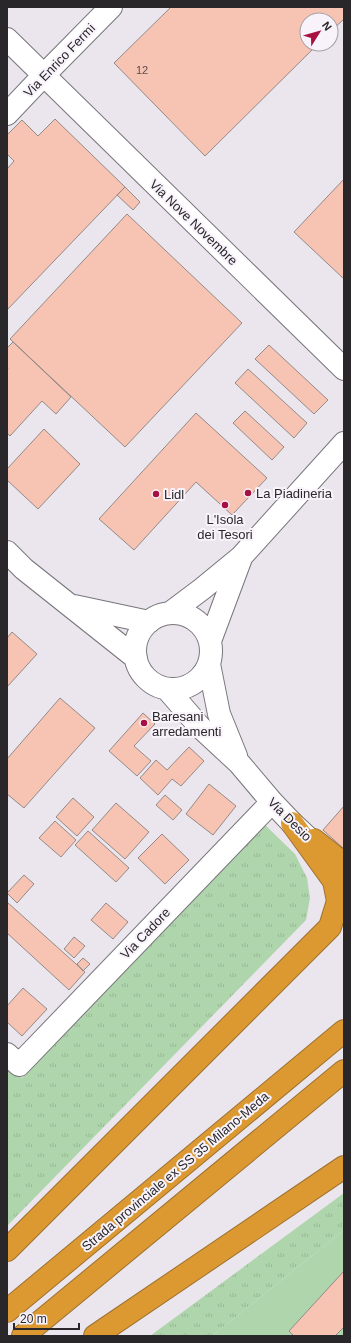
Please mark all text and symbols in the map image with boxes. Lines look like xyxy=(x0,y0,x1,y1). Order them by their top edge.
north arrow xyxy=(299,12,339,52)
text: N xyxy=(320,19,334,33)
street label: Via Enrico Fermi xyxy=(21,21,98,100)
house number: 12 xyxy=(136,64,148,76)
street label: Via Nove Novembre xyxy=(147,177,241,268)
place label: La Piadineria xyxy=(256,486,333,501)
place label: Lidl xyxy=(164,487,184,502)
marker: La Piadineria xyxy=(243,488,253,498)
marker: Lidl xyxy=(151,489,161,499)
marker: L'Isola dei Tesori xyxy=(220,500,230,510)
place label: L'Isola dei Tesori xyxy=(197,512,253,542)
place label: Baresani arredamenti xyxy=(152,709,221,739)
marker: Baresani arredamenti xyxy=(139,718,149,728)
street label: Via Desio xyxy=(265,794,315,844)
street label: Via Cadore xyxy=(117,905,173,962)
street label: Strada provinciale ex SS 35 Milano-Meda xyxy=(79,1088,272,1254)
scale bar xyxy=(14,1305,79,1331)
text: 20 m xyxy=(20,1312,47,1326)

